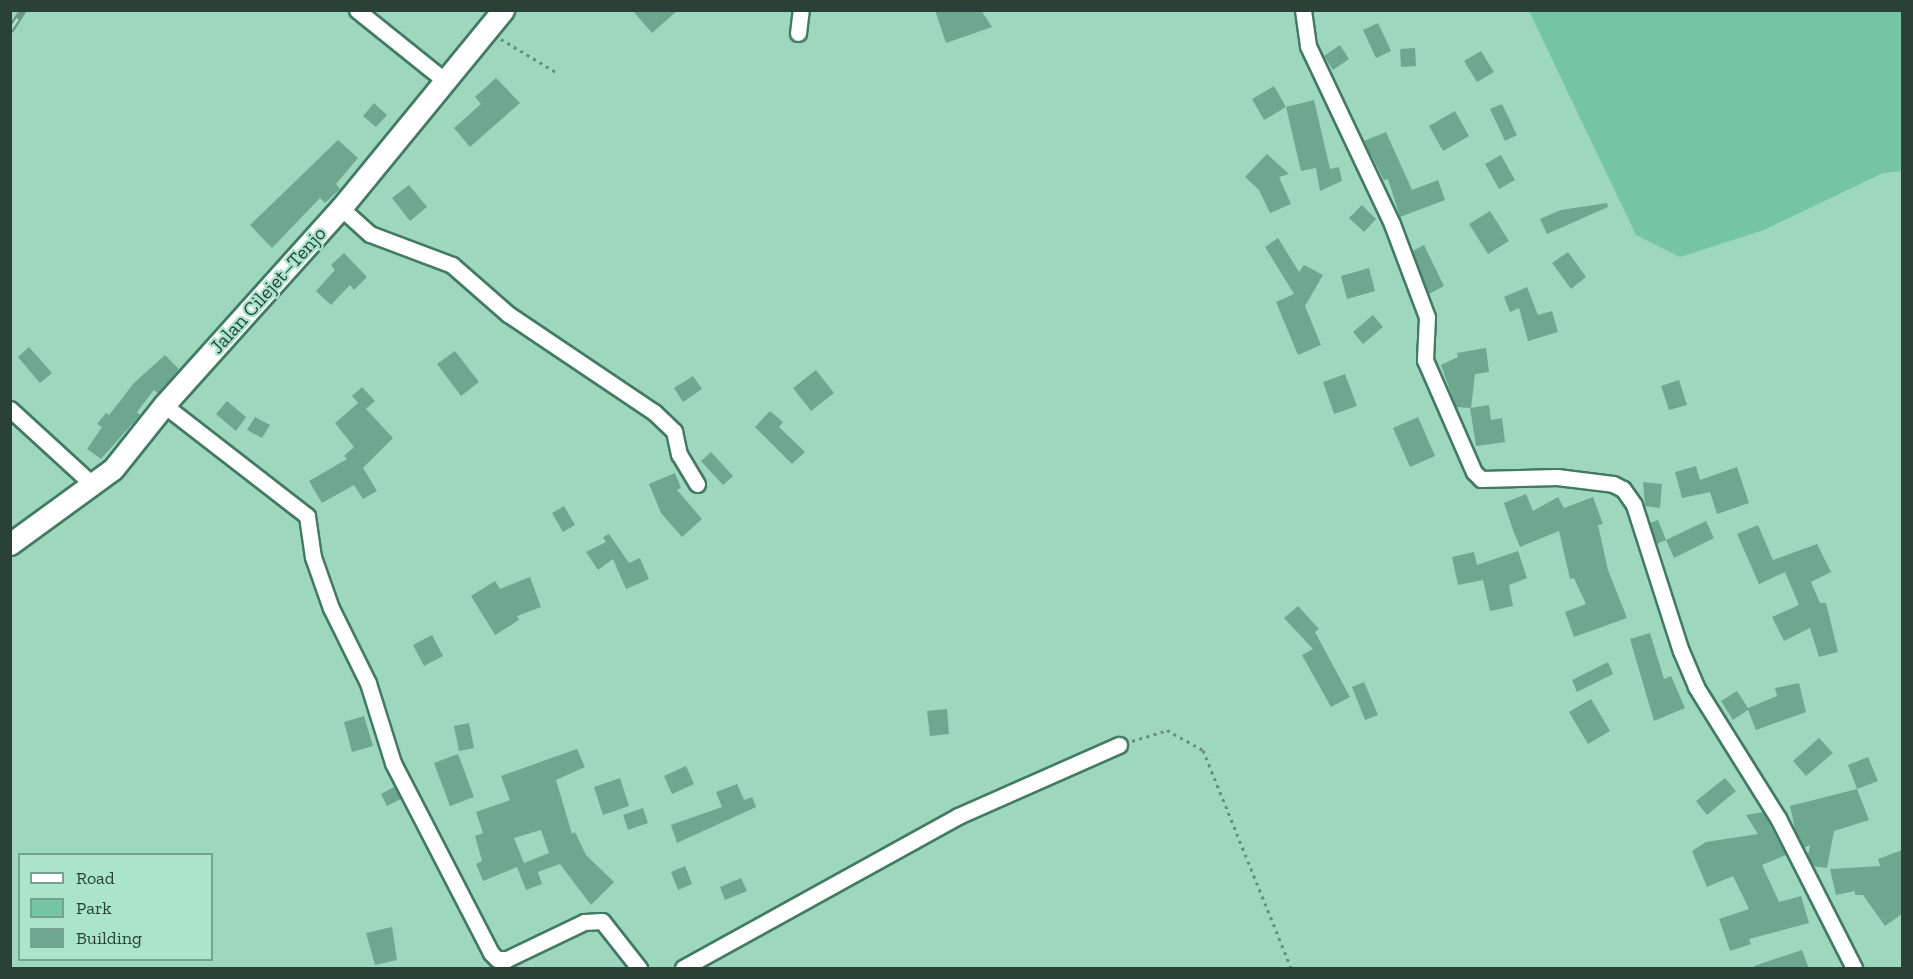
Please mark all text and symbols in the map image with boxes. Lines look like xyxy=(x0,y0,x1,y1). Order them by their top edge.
street label: Jalan Cilejet–Tenjo xyxy=(205,222,331,358)
legend xyxy=(18,853,213,961)
text: Road xyxy=(76,867,115,889)
text: Park xyxy=(76,897,112,919)
text: Building xyxy=(76,927,142,949)

